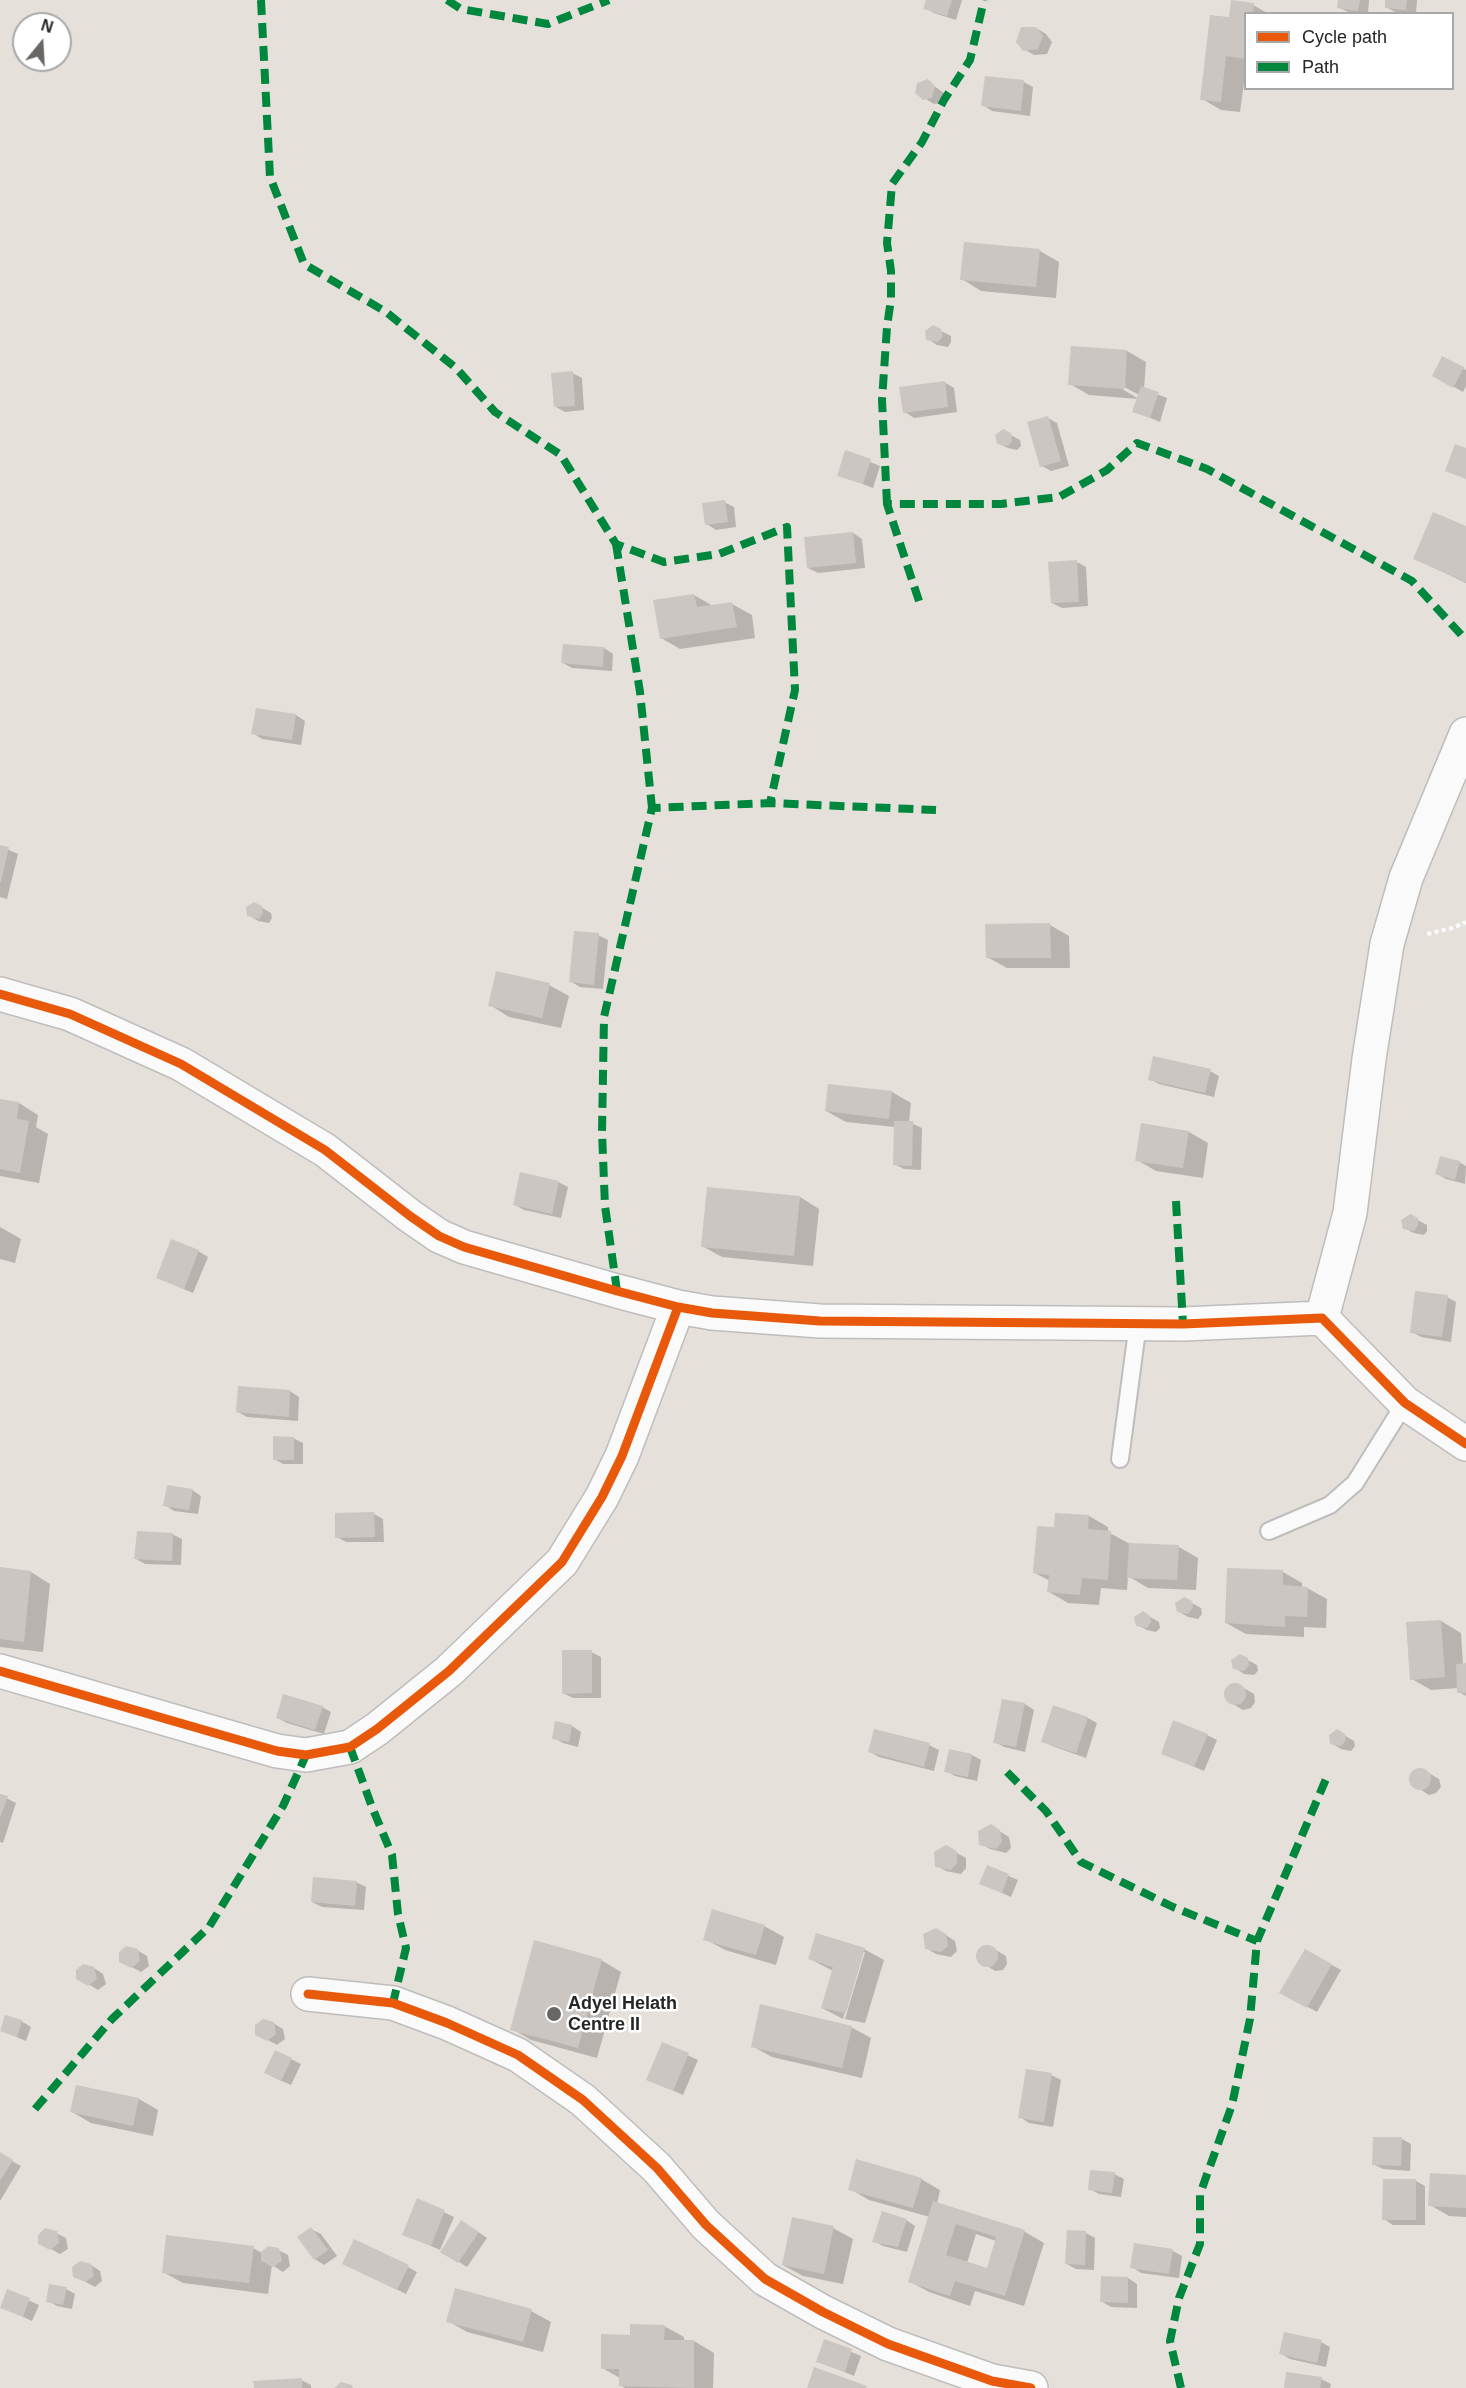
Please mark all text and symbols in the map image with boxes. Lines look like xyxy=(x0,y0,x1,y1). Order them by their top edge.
north arrow xyxy=(12,12,72,72)
legend xyxy=(1244,12,1454,90)
text: N xyxy=(39,16,55,36)
text: Cycle path xyxy=(1302,27,1387,47)
text: Path xyxy=(1302,57,1339,77)
place label: Adyel Helath Centre II xyxy=(568,1993,677,2036)
marker: Adyel Helath Centre II xyxy=(545,2005,563,2023)

